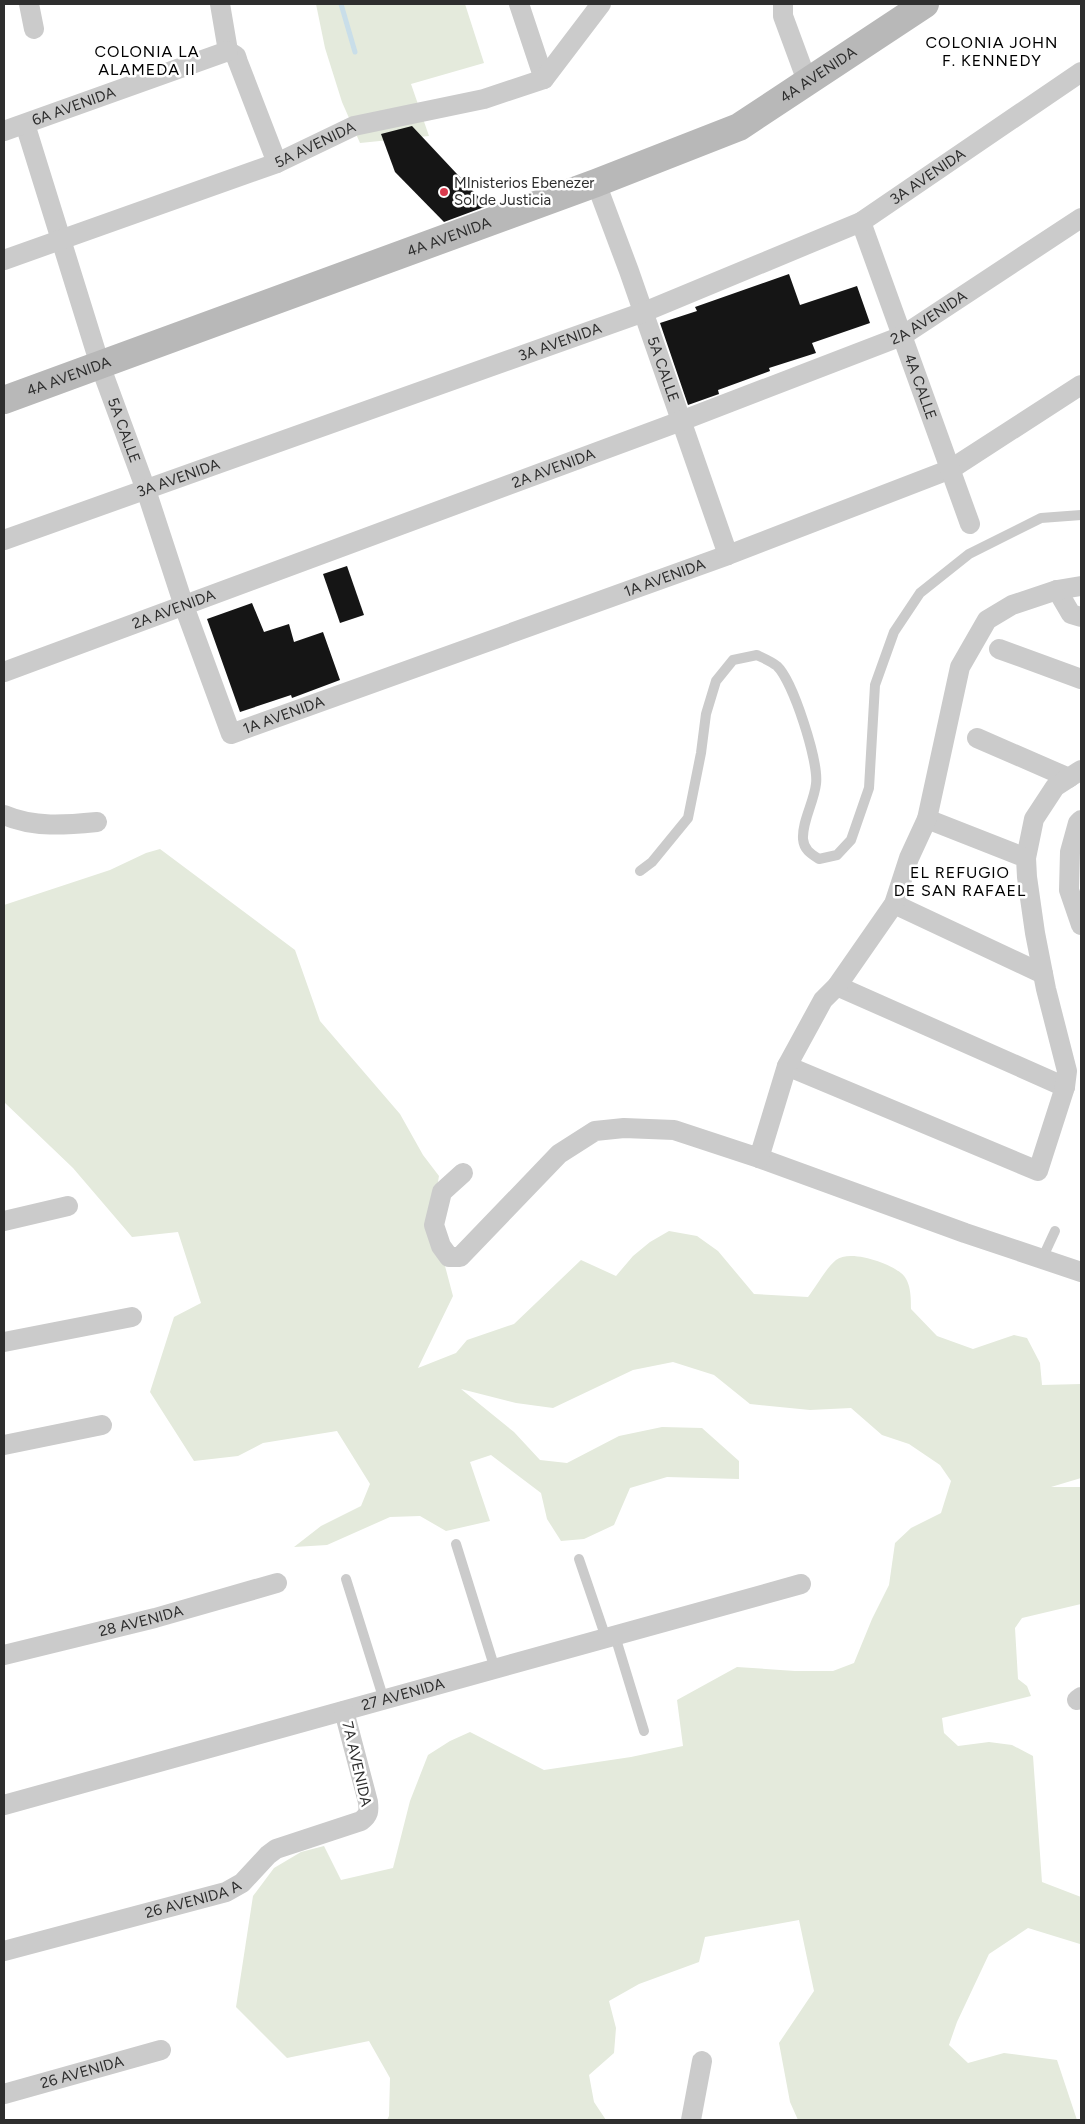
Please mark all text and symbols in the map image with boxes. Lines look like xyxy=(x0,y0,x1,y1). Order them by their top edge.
district label: COLONIA JOHN F. KENNEDY xyxy=(926,33,1058,70)
district label: COLONIA LA ALAMEDA II xyxy=(94,42,200,79)
street label: 4A AVENIDA xyxy=(776,43,860,106)
street label: 6A AVENIDA xyxy=(30,83,118,129)
street label: 5A AVENIDA xyxy=(272,118,358,172)
street label: 3A AVENIDA xyxy=(887,145,969,209)
place label: MInisterios Ebenezer Sol de Justicia xyxy=(454,174,594,209)
marker: MInisterios Ebenezer Sol de Justicia xyxy=(438,186,450,198)
street label: 4A AVENIDA xyxy=(405,213,494,260)
street label: 2A AVENIDA xyxy=(888,287,970,349)
street label: 3A AVENIDA xyxy=(516,319,604,365)
street label: 5A CALLE xyxy=(644,334,683,404)
street label: 4A CALLE xyxy=(900,351,941,422)
street label: 4A AVENIDA xyxy=(24,353,113,400)
street label: 5A CALLE xyxy=(104,395,144,465)
street label: 2A AVENIDA xyxy=(509,445,597,492)
street label: 3A AVENIDA xyxy=(134,455,222,501)
street label: 1A AVENIDA xyxy=(622,555,708,601)
street label: 2A AVENIDA xyxy=(130,585,218,633)
street label: 1A AVENIDA xyxy=(241,692,327,738)
district label: EL REFUGIO DE SAN RAFAEL xyxy=(894,863,1026,900)
street label: 28 AVENIDA xyxy=(97,1601,185,1640)
street label: 27 AVENIDA xyxy=(360,1674,446,1714)
street label: 7A AVENIDA xyxy=(338,1720,376,1808)
street label: 26 AVENIDA A xyxy=(143,1876,244,1922)
street label: 26 AVENIDA xyxy=(38,2052,126,2092)

